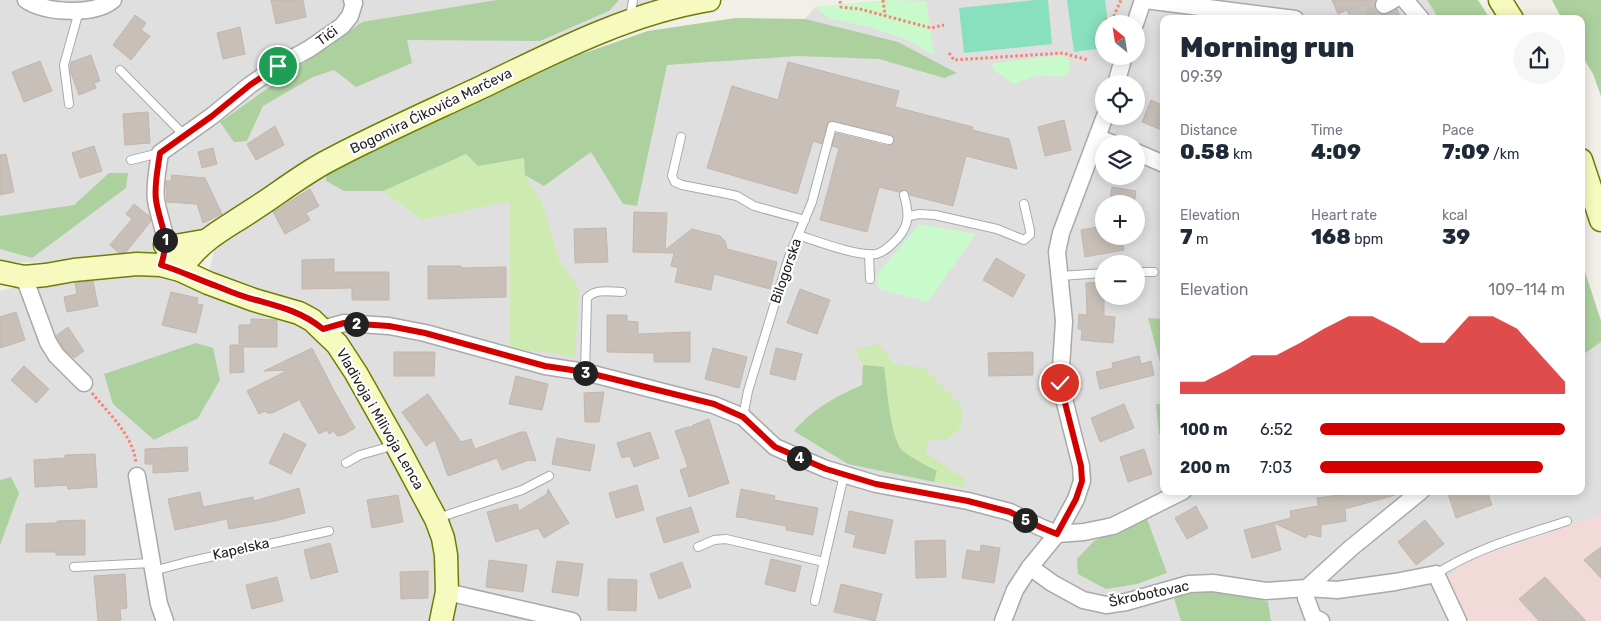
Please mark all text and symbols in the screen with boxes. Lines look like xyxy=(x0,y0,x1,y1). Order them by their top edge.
north arrow xyxy=(1095,15,1145,65)
map controls xyxy=(1095,15,1145,305)
street label: Tići xyxy=(313,22,341,50)
text: Morning run xyxy=(1180,31,1354,64)
button: share xyxy=(1513,32,1565,84)
pin xyxy=(257,45,299,87)
icon: arrive xyxy=(264,52,292,80)
street label: Bogomira Ćikovića Marčeva xyxy=(347,63,515,158)
text: 09:39 xyxy=(1180,67,1223,86)
button: locate xyxy=(1095,75,1145,125)
text: Distance xyxy=(1180,122,1237,139)
text: Time xyxy=(1311,122,1343,139)
text: Pace xyxy=(1442,122,1474,139)
button: layers xyxy=(1095,135,1145,185)
text: 0.58 xyxy=(1180,139,1229,164)
text: 4:09 xyxy=(1311,139,1361,164)
text: 7:09 xyxy=(1442,139,1490,164)
text: km xyxy=(1229,146,1253,163)
text: /km xyxy=(1490,146,1519,163)
button: + xyxy=(1095,195,1145,245)
text: Elevation xyxy=(1180,207,1240,224)
text: Heart rate xyxy=(1311,207,1377,224)
text: kcal xyxy=(1442,207,1468,224)
text: 7 xyxy=(1180,224,1193,249)
text: 168 xyxy=(1311,224,1351,249)
text: 39 xyxy=(1442,224,1470,249)
pin: 1 xyxy=(152,228,178,252)
text: m xyxy=(1193,231,1208,248)
text: bpm xyxy=(1351,231,1383,248)
text: 1 xyxy=(162,232,169,249)
street label: Bilogorska xyxy=(767,236,805,306)
button: − xyxy=(1095,255,1145,305)
text: Elevation xyxy=(1180,280,1249,299)
text: 109–114 m xyxy=(1488,280,1565,299)
pin: 2 xyxy=(344,312,368,336)
text: 2 xyxy=(352,316,361,333)
street label: Vladivoja i Milivoja Lenca xyxy=(333,345,427,493)
pin: 3 xyxy=(572,360,598,386)
pin xyxy=(1039,362,1081,404)
text: 3 xyxy=(581,365,590,382)
icon: check xyxy=(1046,369,1074,397)
text: 100 m xyxy=(1180,420,1228,439)
text: 6:52 xyxy=(1260,420,1293,439)
pin: 4 xyxy=(786,446,812,470)
text: 4 xyxy=(795,450,804,467)
text: 200 m xyxy=(1180,458,1230,477)
text: 7:03 xyxy=(1260,458,1292,477)
pin: 5 xyxy=(1012,508,1038,532)
text: 5 xyxy=(1021,512,1030,529)
street label: Kapelska xyxy=(211,534,271,564)
street label: Škrobotovac xyxy=(1107,576,1191,611)

